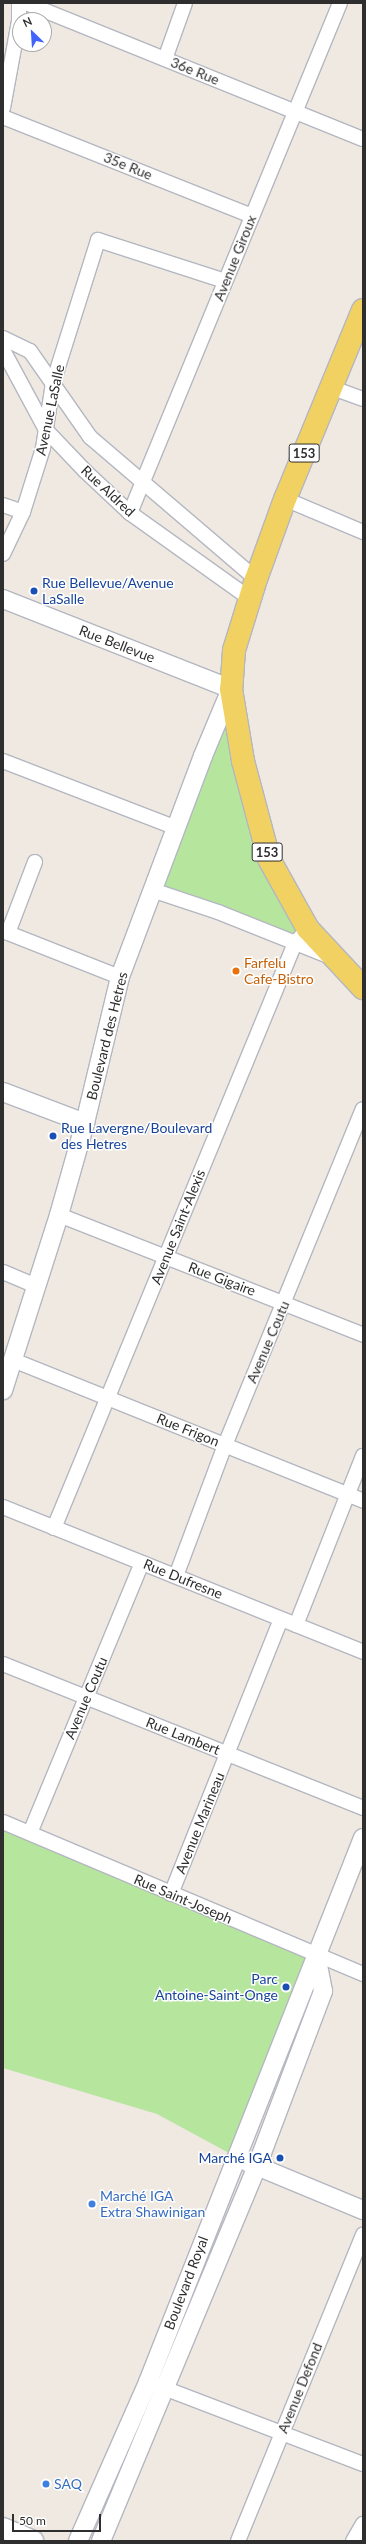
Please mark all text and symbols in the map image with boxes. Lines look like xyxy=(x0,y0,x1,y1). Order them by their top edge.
north arrow xyxy=(12,12,52,52)
text: N xyxy=(21,14,34,29)
street label: 36e Rue xyxy=(168,54,222,88)
street label: 35e Rue xyxy=(101,149,155,183)
street label: Avenue Giroux xyxy=(210,213,260,303)
street label: Avenue LaSalle xyxy=(32,363,68,457)
road number: 153 xyxy=(288,442,320,464)
street label: Rue Aldred xyxy=(77,462,139,520)
place label: Rue Bellevue/Avenue LaSalle xyxy=(42,575,174,608)
marker: Rue Bellevue/Avenue LaSalle xyxy=(29,586,39,596)
street label: Rue Bellevue xyxy=(77,622,157,666)
road number: 153 xyxy=(251,841,283,863)
place label: Farfelu Cafe-Bistro xyxy=(244,955,314,988)
marker: Farfelu Cafe-Bistro xyxy=(231,966,241,976)
street label: Boulevard des Hetres xyxy=(83,970,131,1102)
place label: Rue Lavergne/Boulevard des Hetres xyxy=(61,1120,212,1152)
marker: Rue Lavergne/Boulevard des Hetres xyxy=(48,1131,58,1141)
street label: Avenue Saint-Alexis xyxy=(147,1167,209,1287)
street label: Rue Gigaire xyxy=(186,1259,258,1299)
street label: Avenue Coutu xyxy=(243,1298,293,1386)
street label: Rue Frigon xyxy=(154,1410,222,1450)
street label: Rue Dufresne xyxy=(141,1555,225,1603)
street label: Avenue Coutu xyxy=(61,1654,111,1742)
street label: Rue Lambert xyxy=(144,1714,222,1758)
street label: Avenue Marineau xyxy=(172,1770,228,1876)
street label: Rue Saint-Joseph xyxy=(131,1871,235,1927)
place label: Parc Antoine-Saint-Onge xyxy=(155,1971,278,2004)
marker: Parc Antoine-Saint-Onge xyxy=(281,1982,291,1992)
place label: Marché IGA xyxy=(198,2150,272,2166)
marker: Marché IGA xyxy=(275,2153,285,2163)
place label: Marché IGA Extra Shawinigan xyxy=(100,2188,205,2220)
marker: Marché IGA Extra Shawinigan xyxy=(87,2199,97,2209)
street label: Boulevard Royal xyxy=(160,2234,212,2332)
street label: Avenue Defond xyxy=(274,2340,326,2436)
place label: SAQ xyxy=(54,2476,82,2492)
marker: SAQ xyxy=(41,2479,51,2489)
scale bar xyxy=(14,2506,103,2532)
text: 50 m xyxy=(19,2513,46,2528)

